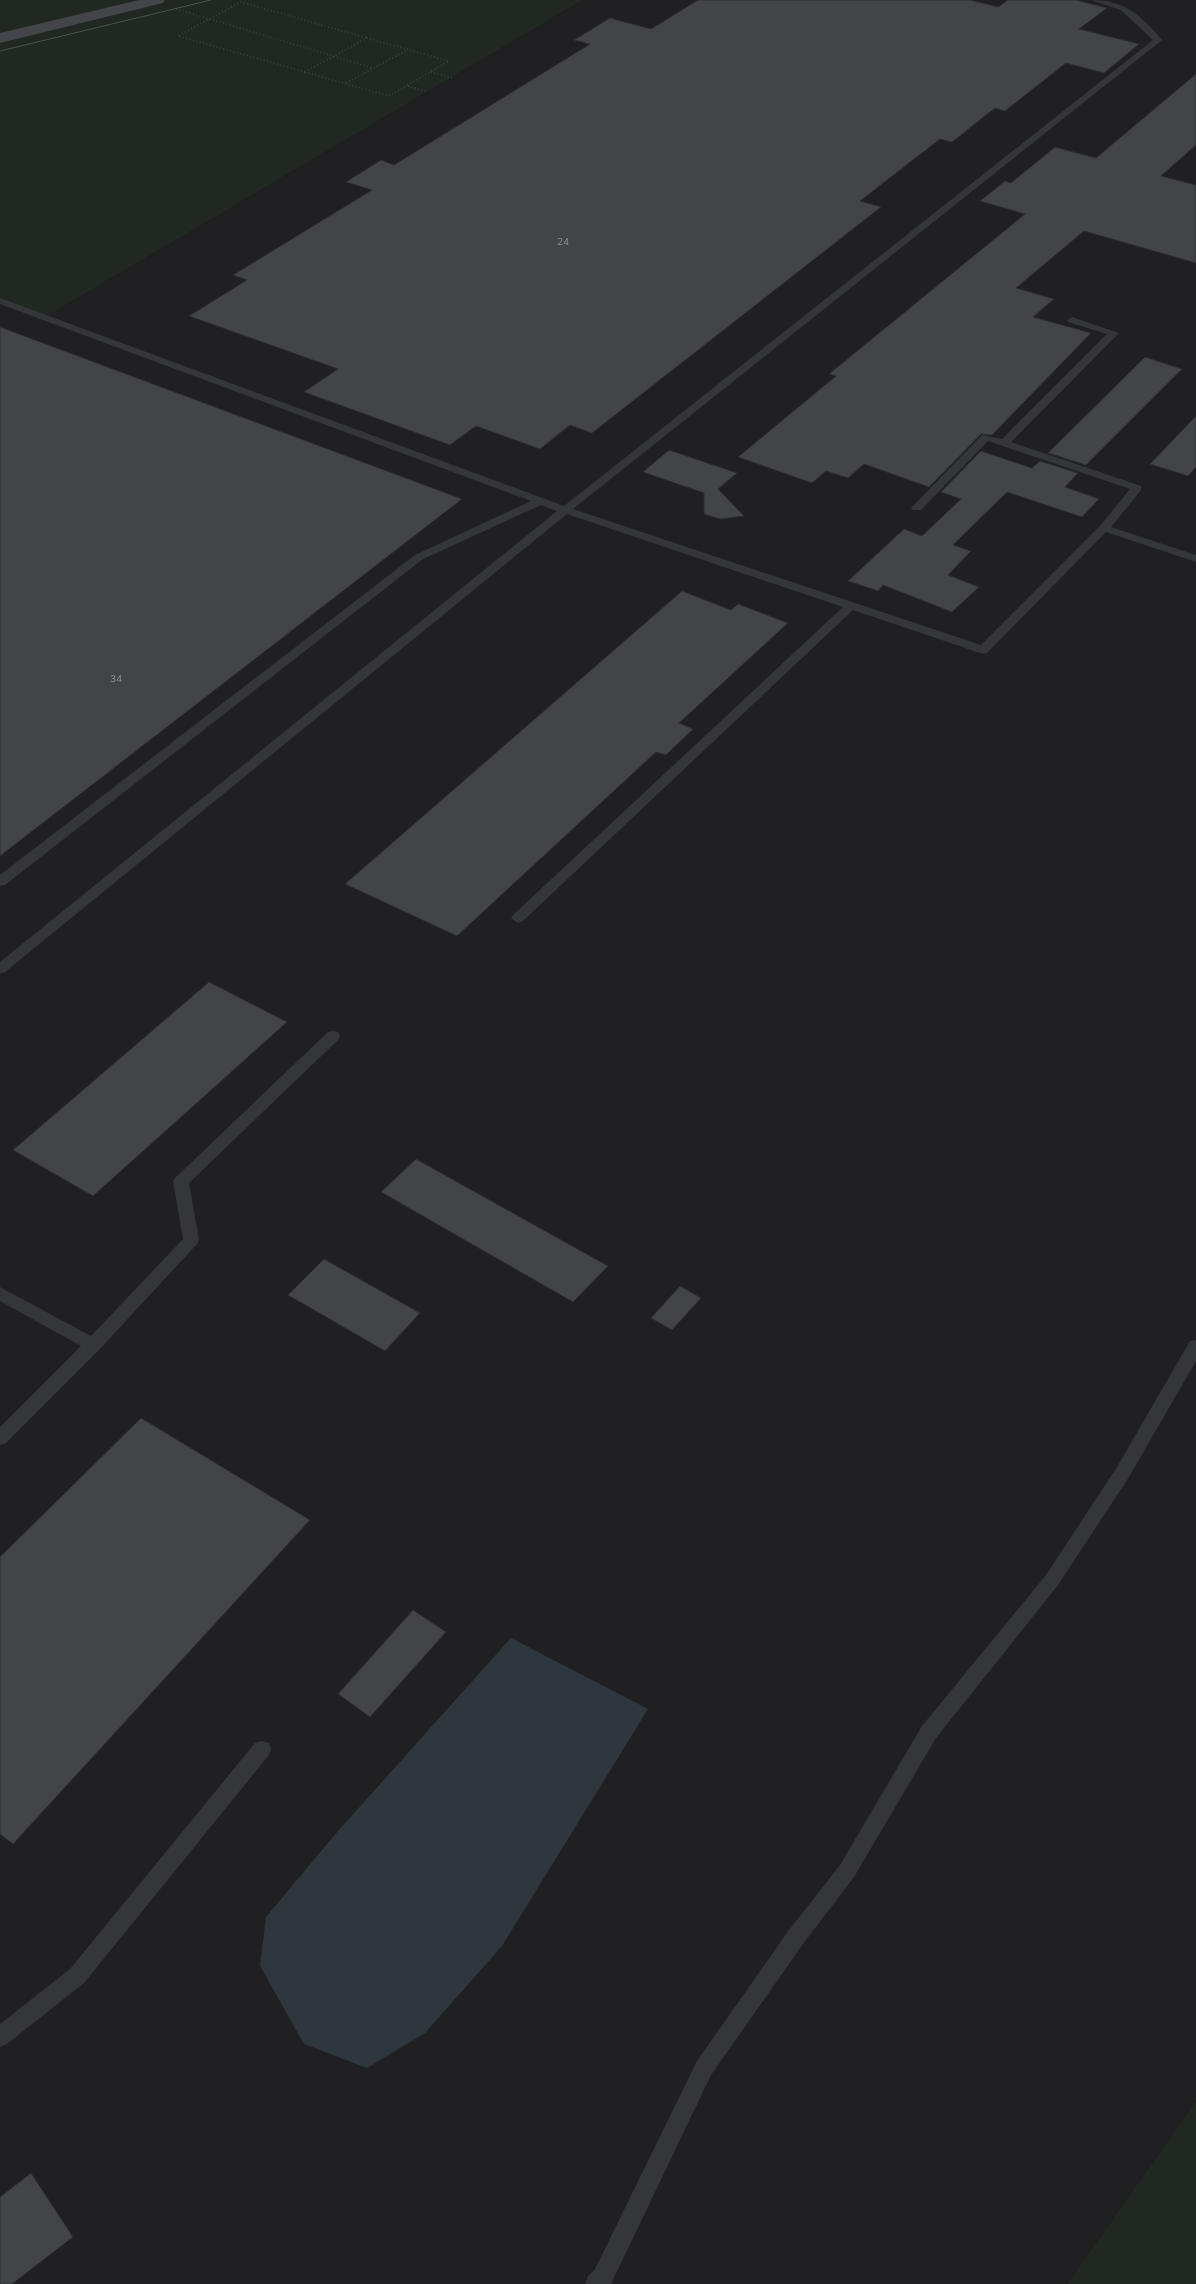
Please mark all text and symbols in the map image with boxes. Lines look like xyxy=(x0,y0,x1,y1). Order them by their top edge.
house number: 24 xyxy=(557,235,569,248)
house number: 34 xyxy=(110,672,122,685)

